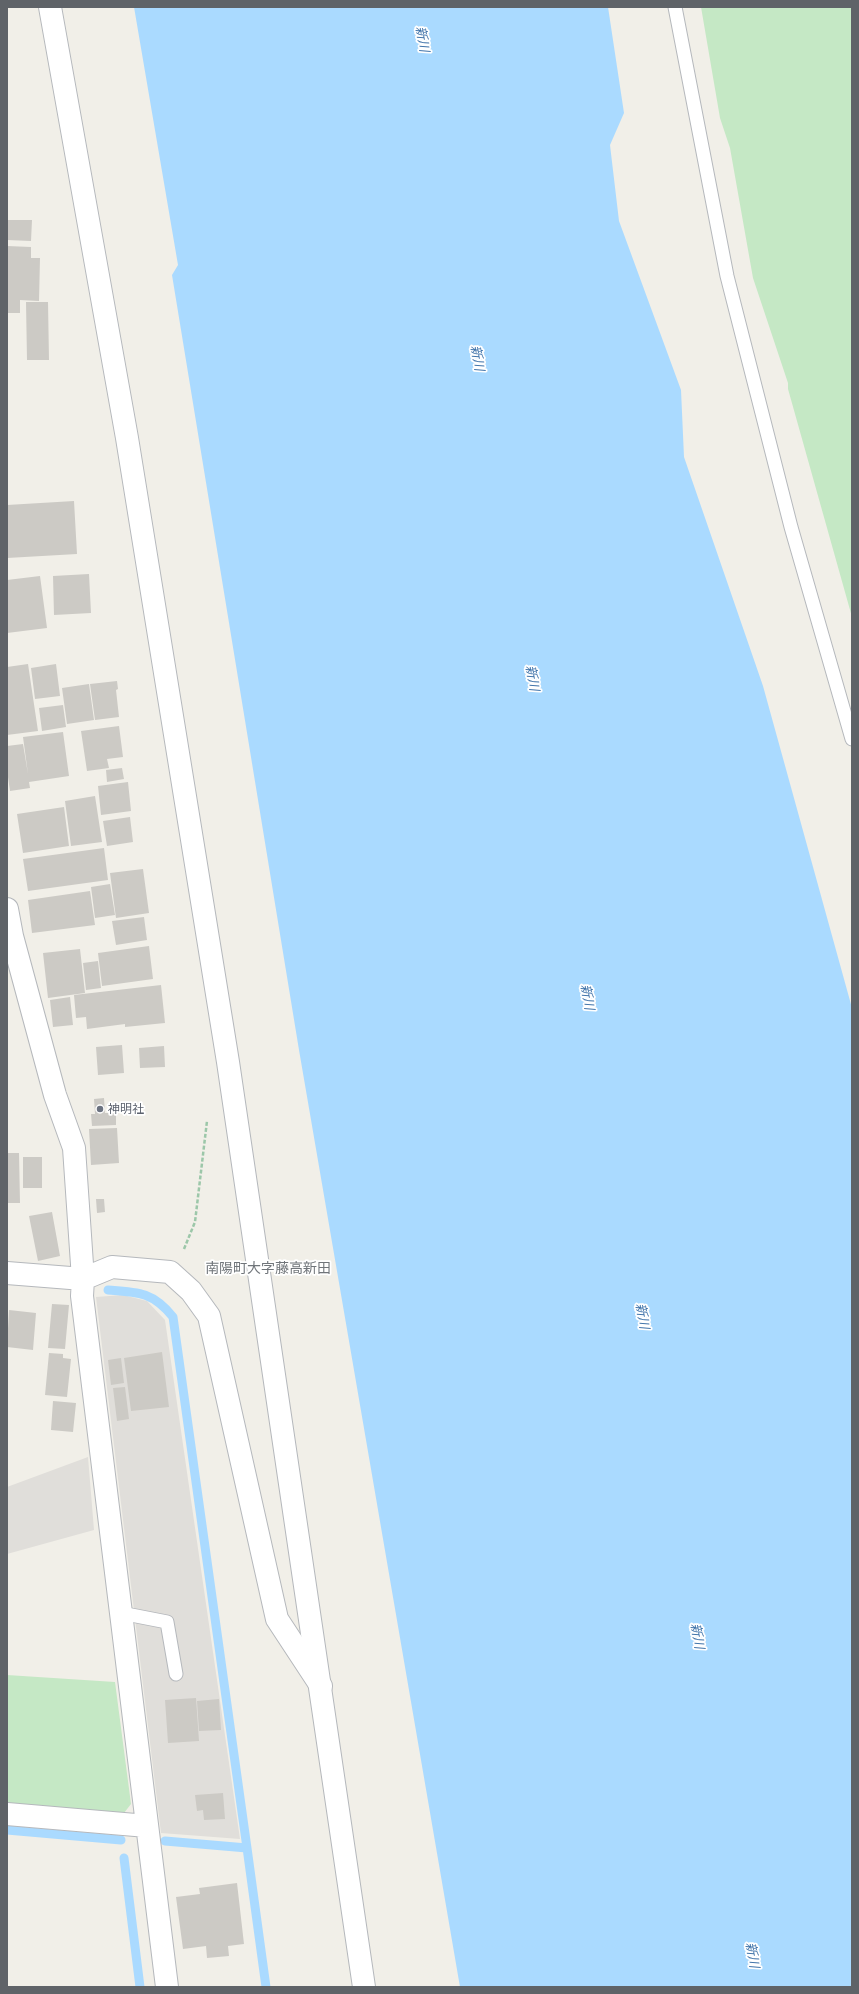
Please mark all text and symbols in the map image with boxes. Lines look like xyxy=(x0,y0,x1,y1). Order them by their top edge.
water label: 新川 xyxy=(412,25,432,53)
water label: 新川 xyxy=(467,344,487,372)
water label: 新川 xyxy=(522,664,542,692)
water label: 新川 xyxy=(577,983,597,1011)
place label: 神明社 xyxy=(108,1102,144,1116)
marker: 神明社 xyxy=(95,1104,105,1114)
district label: 南陽町大字藤高新田 xyxy=(205,1261,331,1277)
water label: 新川 xyxy=(632,1302,652,1330)
water label: 新川 xyxy=(687,1622,707,1650)
water label: 新川 xyxy=(742,1941,762,1969)

